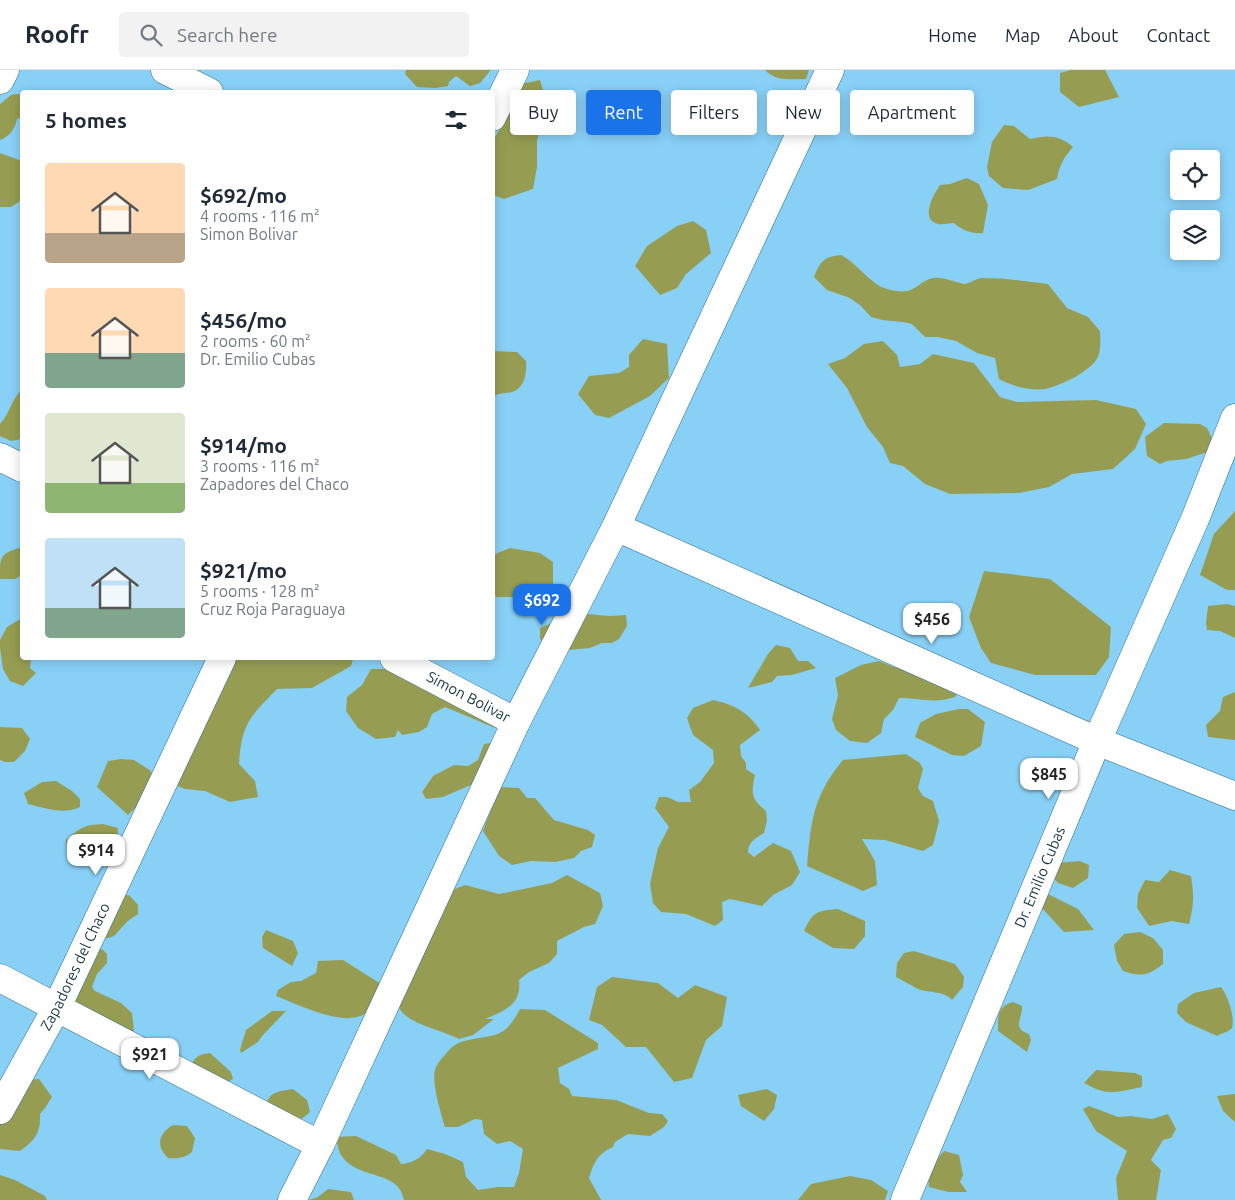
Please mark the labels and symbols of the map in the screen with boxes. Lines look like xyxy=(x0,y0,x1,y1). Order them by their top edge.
pin: $692 xyxy=(512,584,572,626)
pin: $456 xyxy=(902,602,962,645)
street label: Simon Bolivar xyxy=(424,668,514,726)
pin: $845 xyxy=(1019,758,1079,800)
street label: Dr. Emilio Cubas xyxy=(1011,824,1068,930)
pin: $914 xyxy=(66,834,126,876)
street label: Zapadores del Chaco xyxy=(37,900,113,1033)
pin: $921 xyxy=(120,1038,180,1080)

